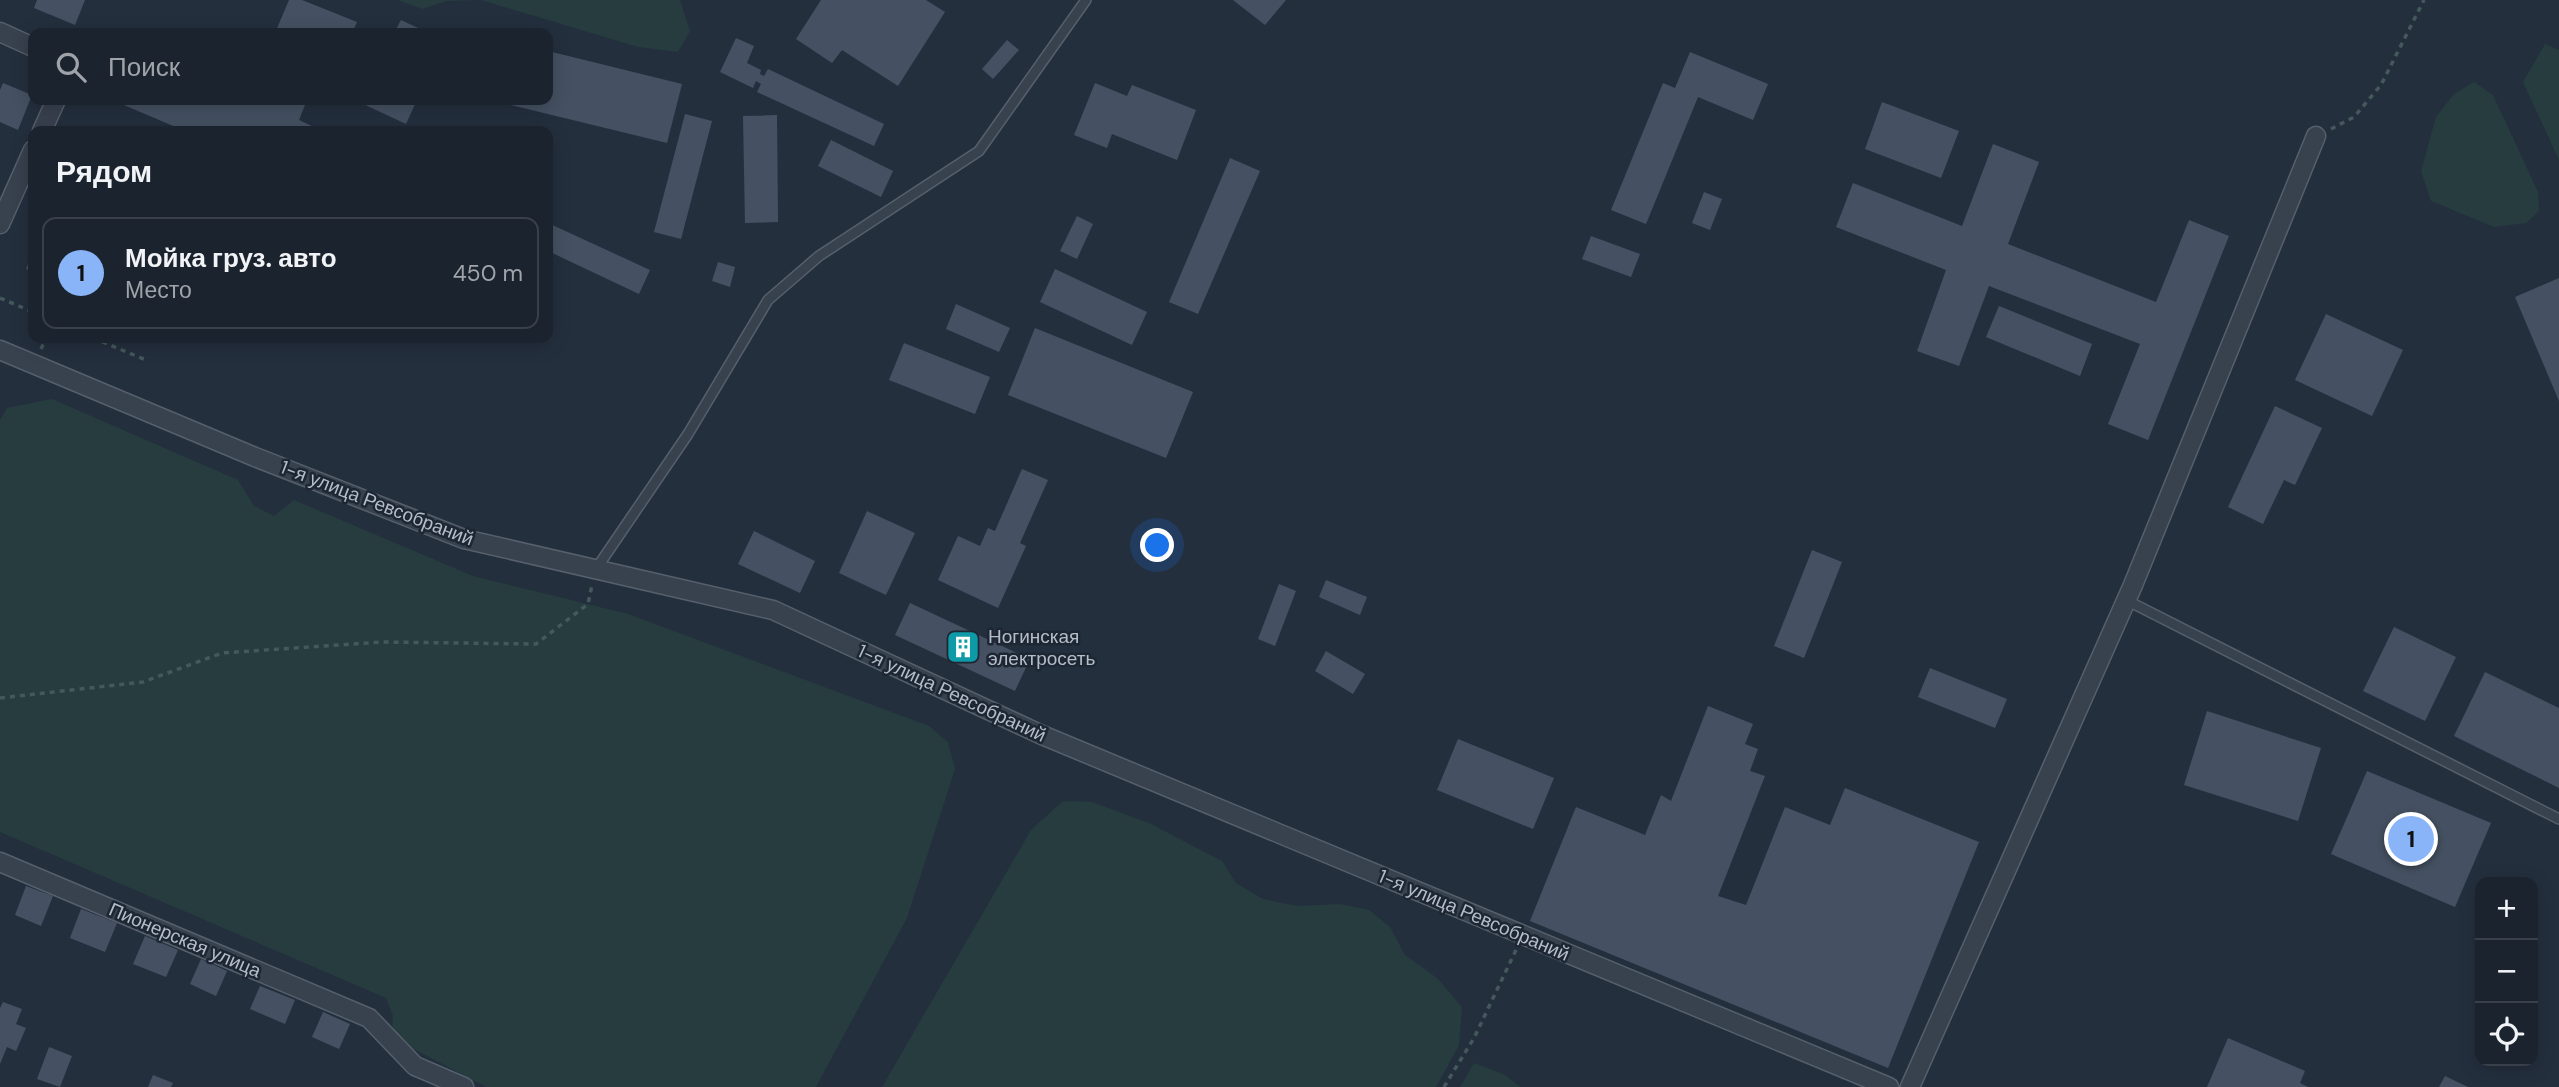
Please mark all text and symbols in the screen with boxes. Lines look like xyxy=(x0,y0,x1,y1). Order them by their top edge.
search box xyxy=(28,28,553,105)
icon: search xyxy=(52,48,90,86)
text: Поиск xyxy=(108,50,180,84)
text: Рядом xyxy=(56,152,152,191)
text: Мойка груз. авто xyxy=(125,241,337,275)
text: 1 xyxy=(77,258,85,288)
text: 450 m xyxy=(453,258,523,288)
text: Место xyxy=(125,275,192,305)
street label: 1-я улица Ревсобраний xyxy=(277,455,477,551)
your location xyxy=(1140,528,1174,562)
place label: Ногинская электросеть xyxy=(988,624,1095,671)
building icon: Ногинская электросеть xyxy=(944,628,982,666)
street label: 1-я улица Ревсобраний xyxy=(854,638,1050,748)
pin: 1 xyxy=(2388,813,2434,865)
street label: 1-я улица Ревсобраний xyxy=(1375,863,1573,967)
map controls xyxy=(2475,877,2538,1066)
button: + xyxy=(2475,877,2538,940)
street label: Пионерская улица xyxy=(105,897,265,983)
button: − xyxy=(2475,940,2538,1003)
button: locate xyxy=(2475,1003,2538,1066)

